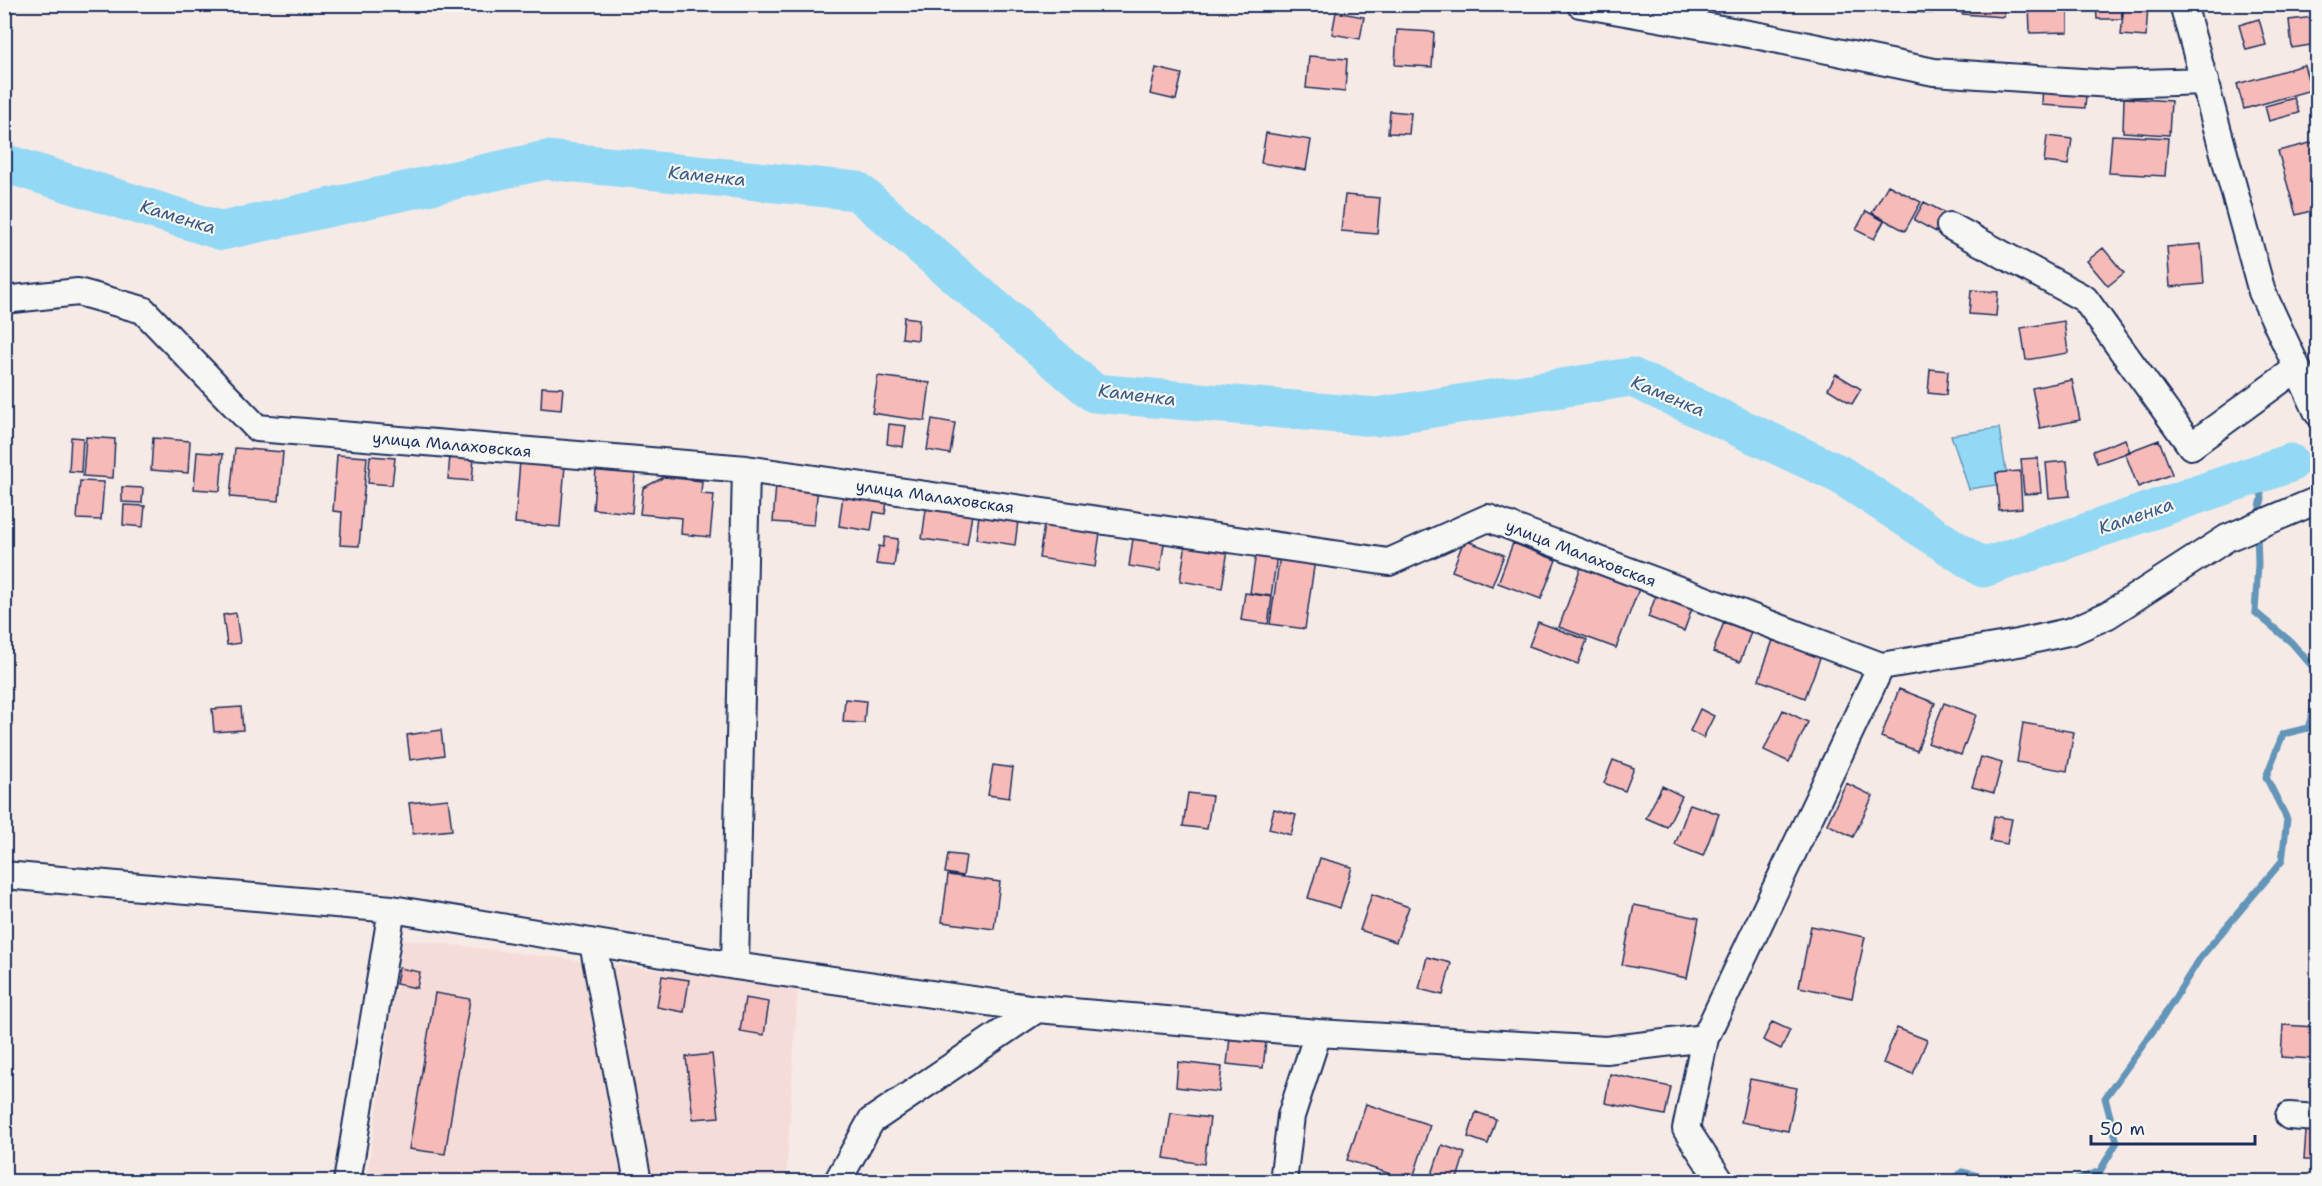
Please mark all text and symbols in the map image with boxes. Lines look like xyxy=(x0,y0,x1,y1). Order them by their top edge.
water label: Каменка xyxy=(667,160,747,192)
water label: Каменка xyxy=(137,194,219,240)
water label: Каменка xyxy=(1627,370,1709,422)
water label: Каменка xyxy=(1097,378,1177,412)
street label: улица Малаховская xyxy=(372,427,532,462)
street label: улица Малаховская xyxy=(854,475,1015,518)
water label: Каменка xyxy=(2095,492,2177,540)
street label: улица Малаховская xyxy=(1503,515,1659,592)
scale bar xyxy=(2091,1108,2254,1146)
text: 50 m xyxy=(2100,1117,2145,1141)

